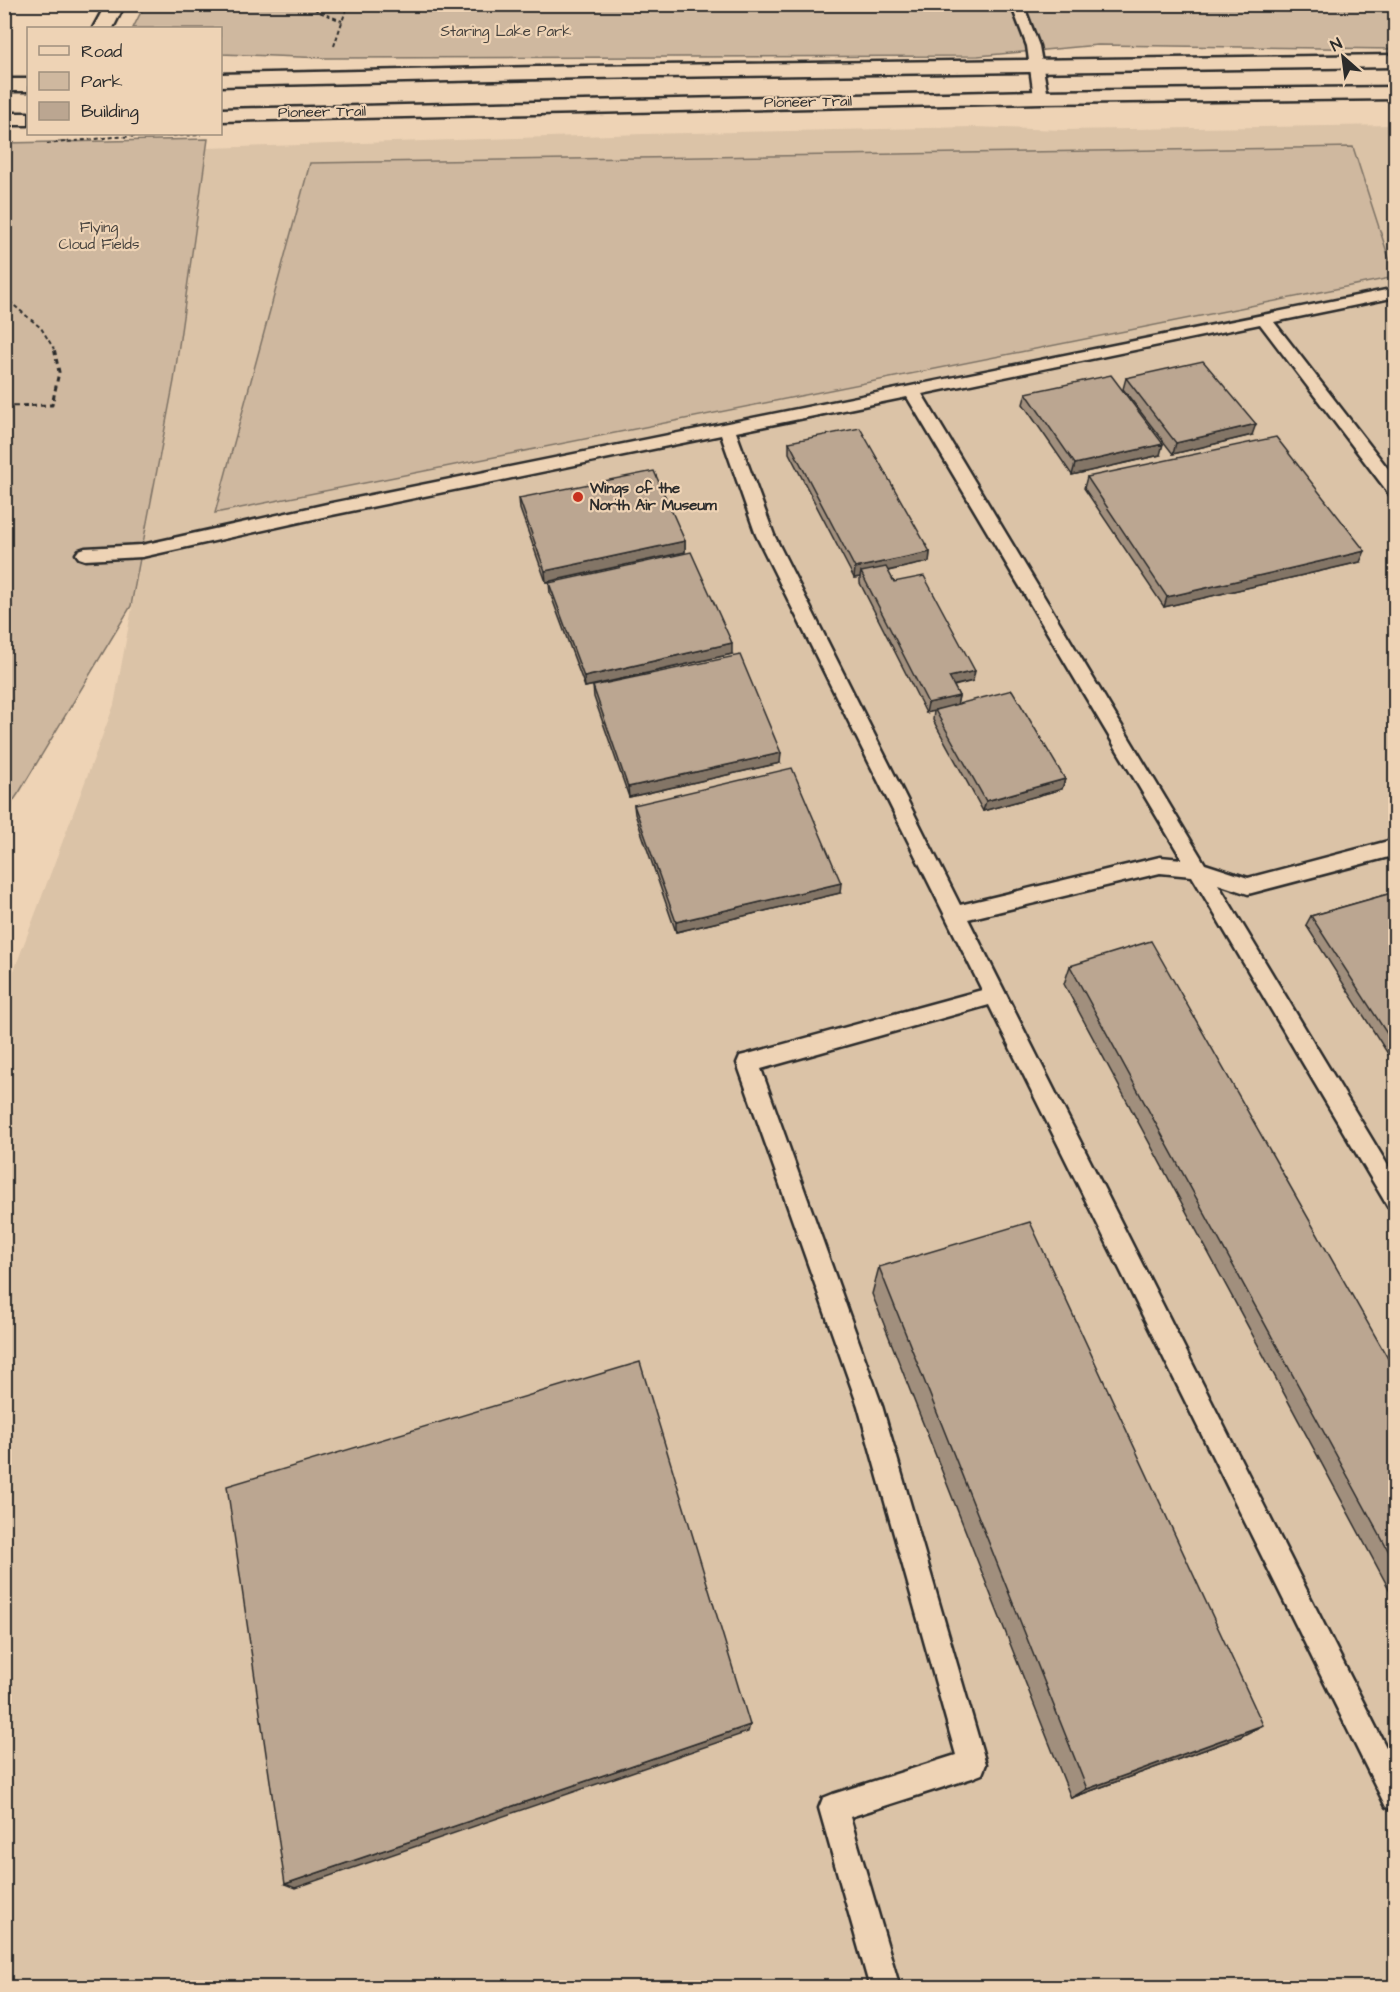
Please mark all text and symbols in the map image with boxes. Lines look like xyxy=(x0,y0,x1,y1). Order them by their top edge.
park label: Staring Lake Park xyxy=(440,21,572,43)
legend xyxy=(27,27,222,135)
north arrow xyxy=(1313,27,1373,87)
text: N xyxy=(1327,33,1346,57)
text: Road xyxy=(81,39,122,64)
text: Park xyxy=(81,69,123,94)
street label: Pioneer Trail xyxy=(764,91,852,113)
text: Building xyxy=(81,99,139,125)
street label: Pioneer Trail xyxy=(278,101,366,123)
park label: Flying Cloud Fields xyxy=(58,217,140,255)
place label: Wings of the North Air Museum xyxy=(589,478,717,516)
marker: Wings of the North Air Museum xyxy=(571,490,585,504)

